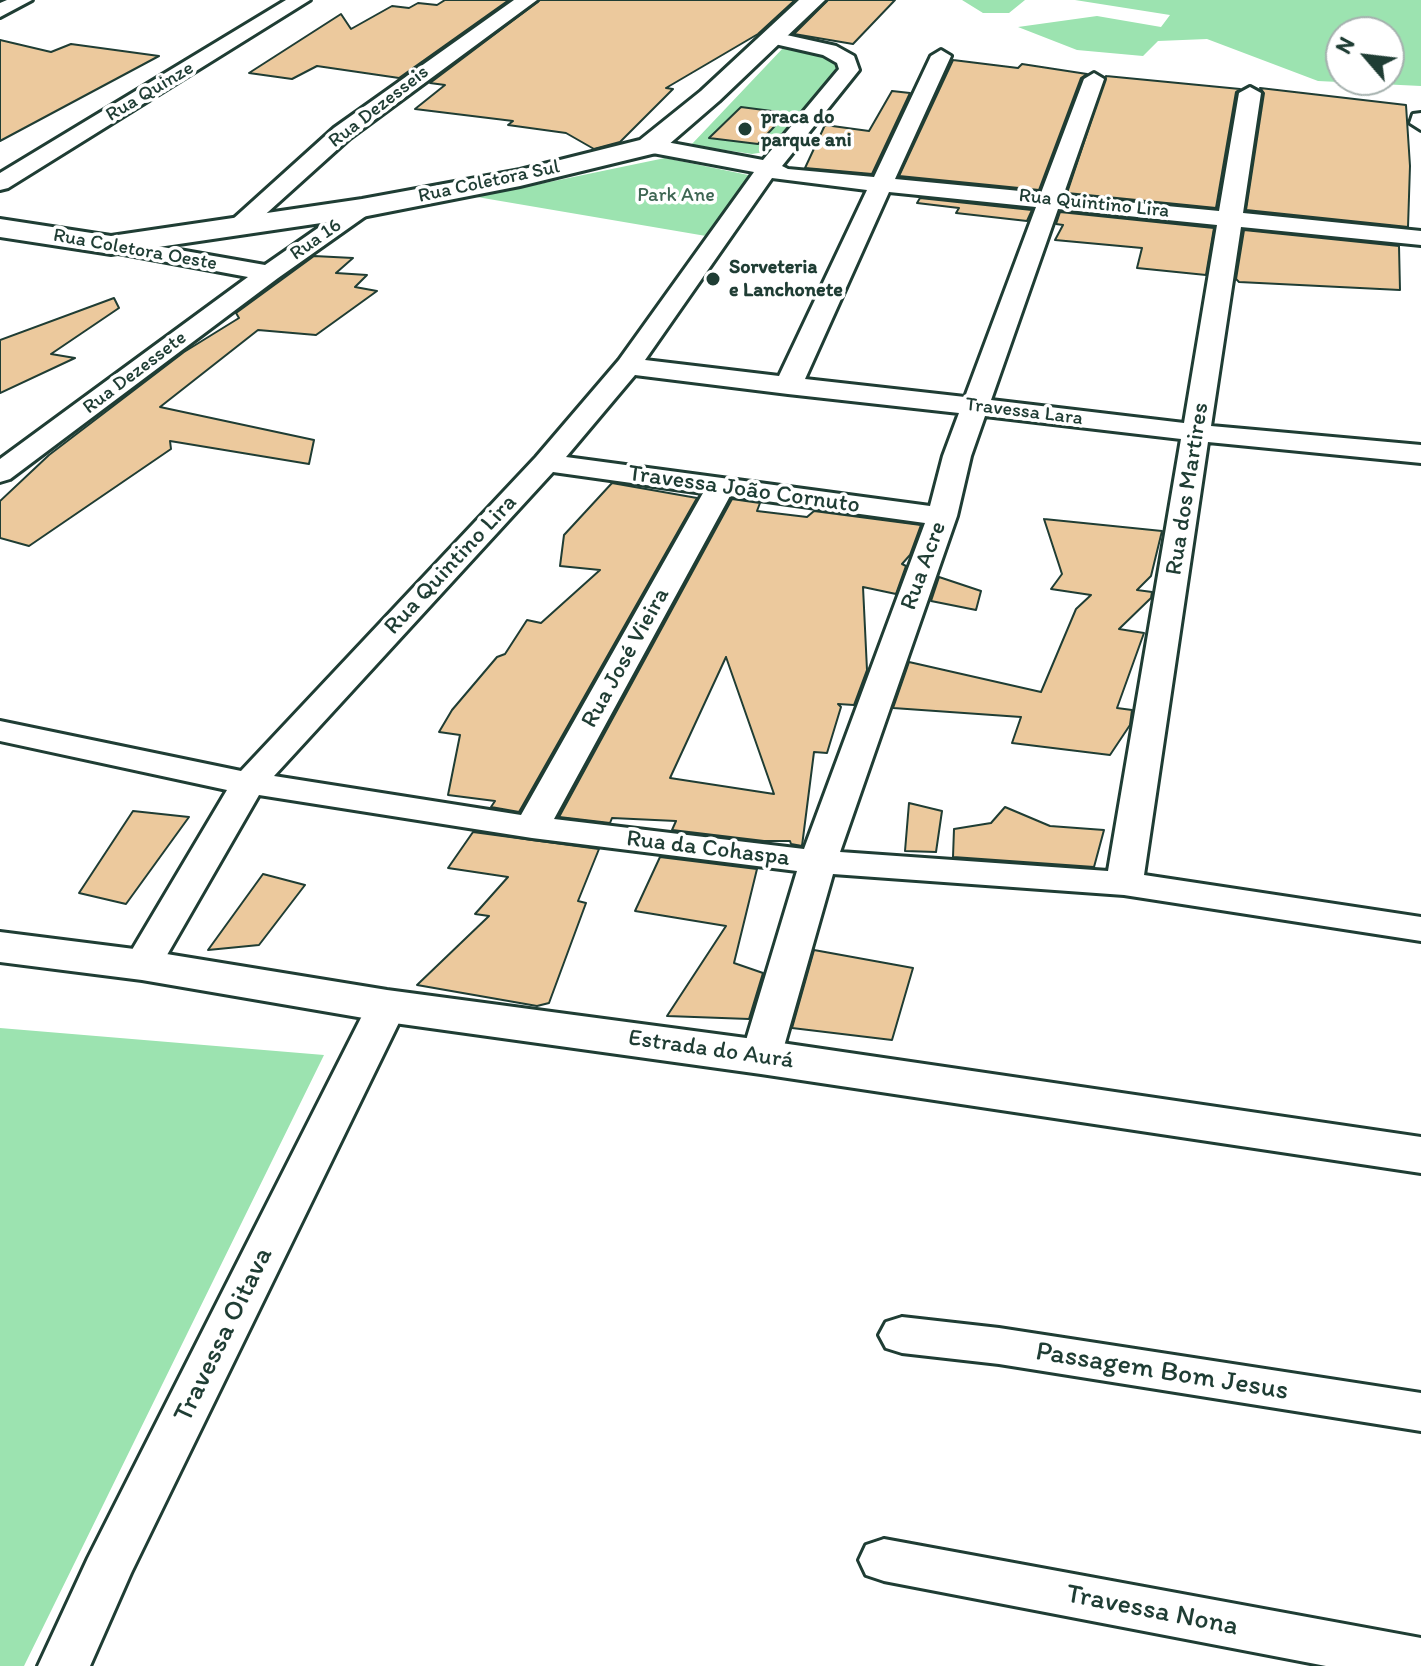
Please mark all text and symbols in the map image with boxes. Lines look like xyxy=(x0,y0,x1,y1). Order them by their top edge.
north arrow xyxy=(1325,16,1405,96)
text: N xyxy=(1330,33,1361,58)
street label: Rua Quinze xyxy=(102,56,198,128)
street label: Rua Dezesseis xyxy=(324,60,434,154)
place label: praca do parque ani xyxy=(761,106,852,153)
marker: praca do parque ani xyxy=(736,120,754,138)
street label: Rua Coletora Sul xyxy=(416,155,562,209)
park label: Park Ane xyxy=(637,184,715,208)
street label: Rua Quintino Lira xyxy=(1018,184,1170,224)
street label: Rua 16 xyxy=(286,214,346,266)
street label: Rua Coletora Oeste xyxy=(51,224,219,276)
place label: Sorveteria e Lanchonete xyxy=(729,256,843,303)
marker: Sorveteria e Lanchonete xyxy=(704,270,722,288)
street label: Rua Dezessete xyxy=(78,326,192,420)
street label: Travessa Lara xyxy=(964,393,1084,431)
street label: Rua dos Martires xyxy=(1160,401,1216,577)
street label: Travessa João Cornuto xyxy=(626,459,862,521)
street label: Rua Quintino Lira xyxy=(379,489,523,641)
street label: Rua Acre xyxy=(895,518,953,614)
street label: Rua José Vieira xyxy=(576,583,676,733)
street label: Rua da Cohaspa xyxy=(625,825,791,873)
street label: Estrada do Aurá xyxy=(626,1024,796,1076)
street label: Travessa Oitava xyxy=(167,1242,281,1428)
street label: Passagem Bom Jesus xyxy=(1033,1335,1291,1409)
street label: Travessa Nona xyxy=(1063,1578,1241,1644)

